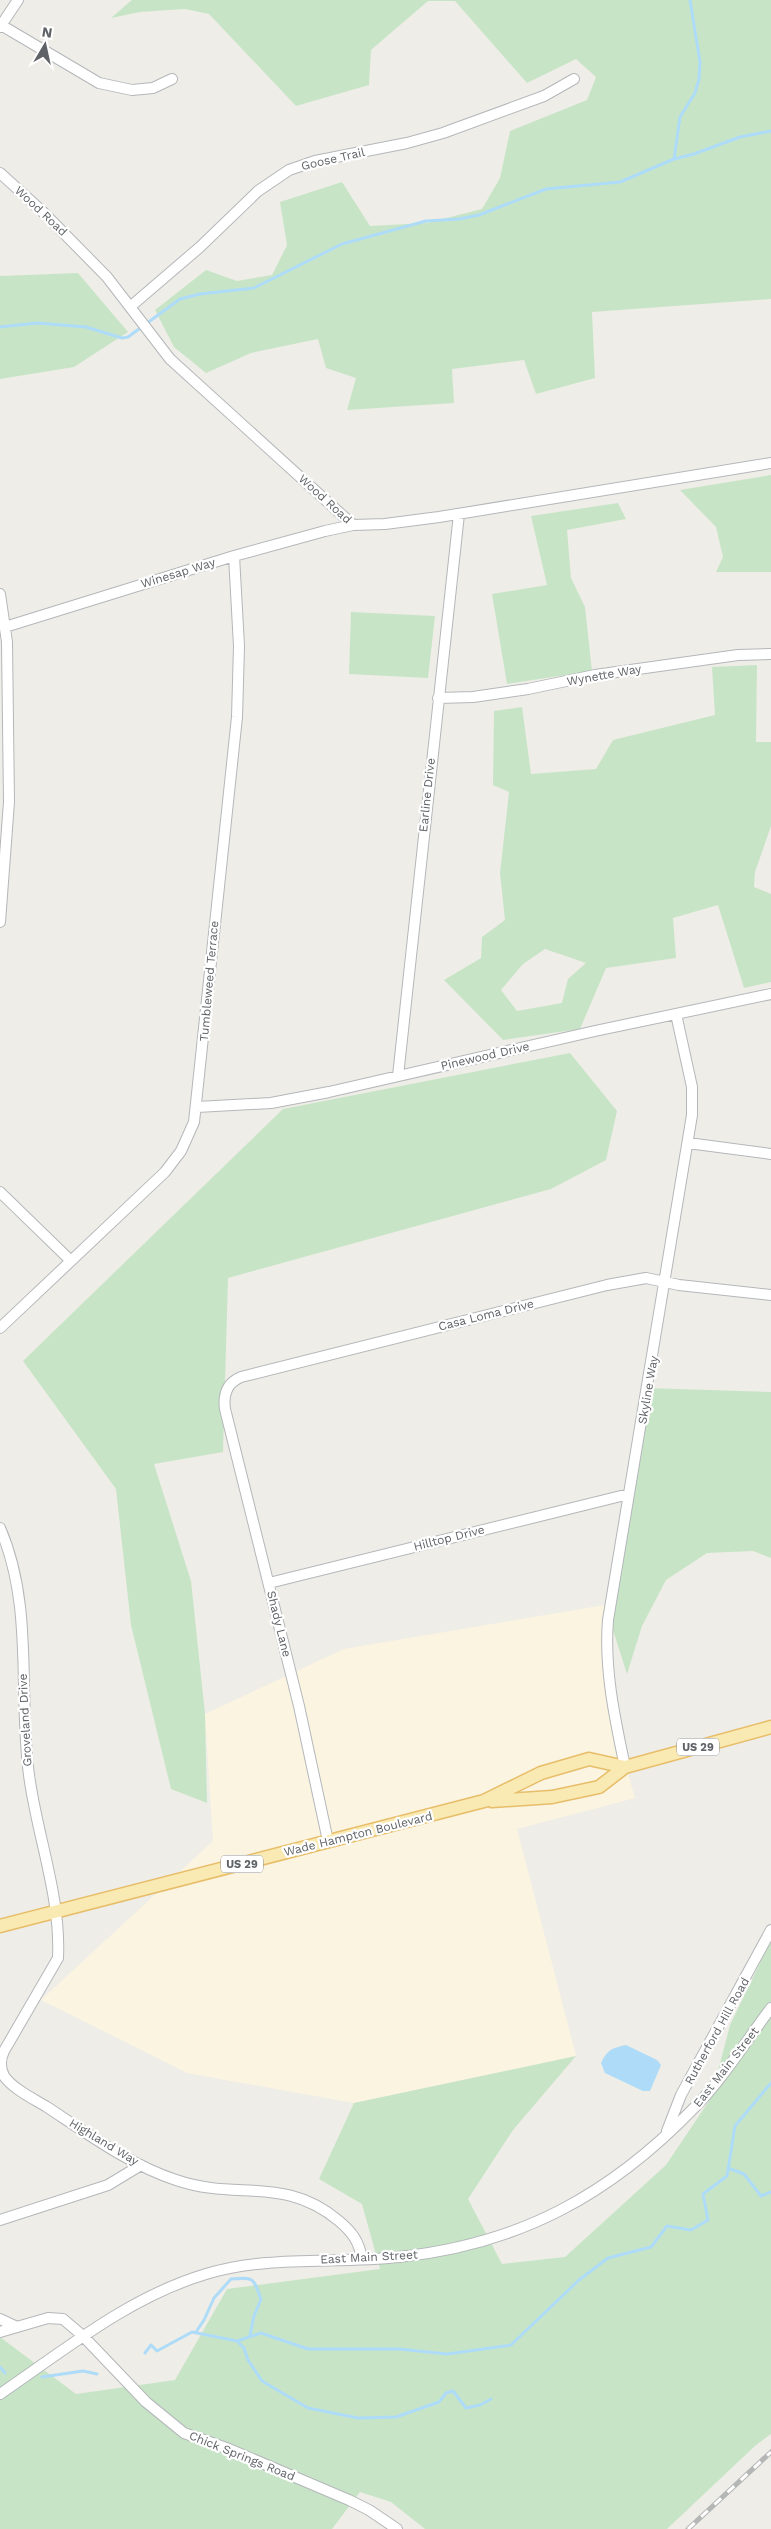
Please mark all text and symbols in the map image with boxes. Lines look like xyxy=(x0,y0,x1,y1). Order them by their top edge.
north arrow xyxy=(20,20,70,70)
text: N xyxy=(41,23,53,41)
street label: Goose Trail xyxy=(300,145,367,173)
street label: Wood Road xyxy=(12,183,70,239)
street label: Wood Road xyxy=(296,472,354,526)
street label: Winesap Way xyxy=(139,555,218,591)
street label: Wynette Way xyxy=(566,661,643,688)
street label: Earline Drive xyxy=(416,757,438,833)
street label: Tumbleweed Terrace xyxy=(197,920,221,1042)
street label: Pinewood Drive xyxy=(439,1039,531,1073)
street label: Casa Loma Drive xyxy=(437,1296,535,1334)
street label: Skyline Way xyxy=(635,1354,661,1425)
street label: Hilltop Drive xyxy=(412,1522,486,1554)
street label: Shady Lane xyxy=(264,1589,294,1659)
street label: Groveland Drive xyxy=(16,1673,34,1767)
road number: US 29 xyxy=(677,1738,719,1755)
street label: Wade Hampton Boulevard xyxy=(282,1809,434,1859)
road number: US 29 xyxy=(221,1856,263,1872)
street label: Rutherford Hill Road xyxy=(682,1975,752,2087)
street label: East Main Street xyxy=(690,2024,762,2110)
street label: Highland Way xyxy=(67,2116,142,2169)
street label: East Main Street xyxy=(320,2247,418,2267)
street label: Chick Springs Road xyxy=(187,2428,297,2484)

